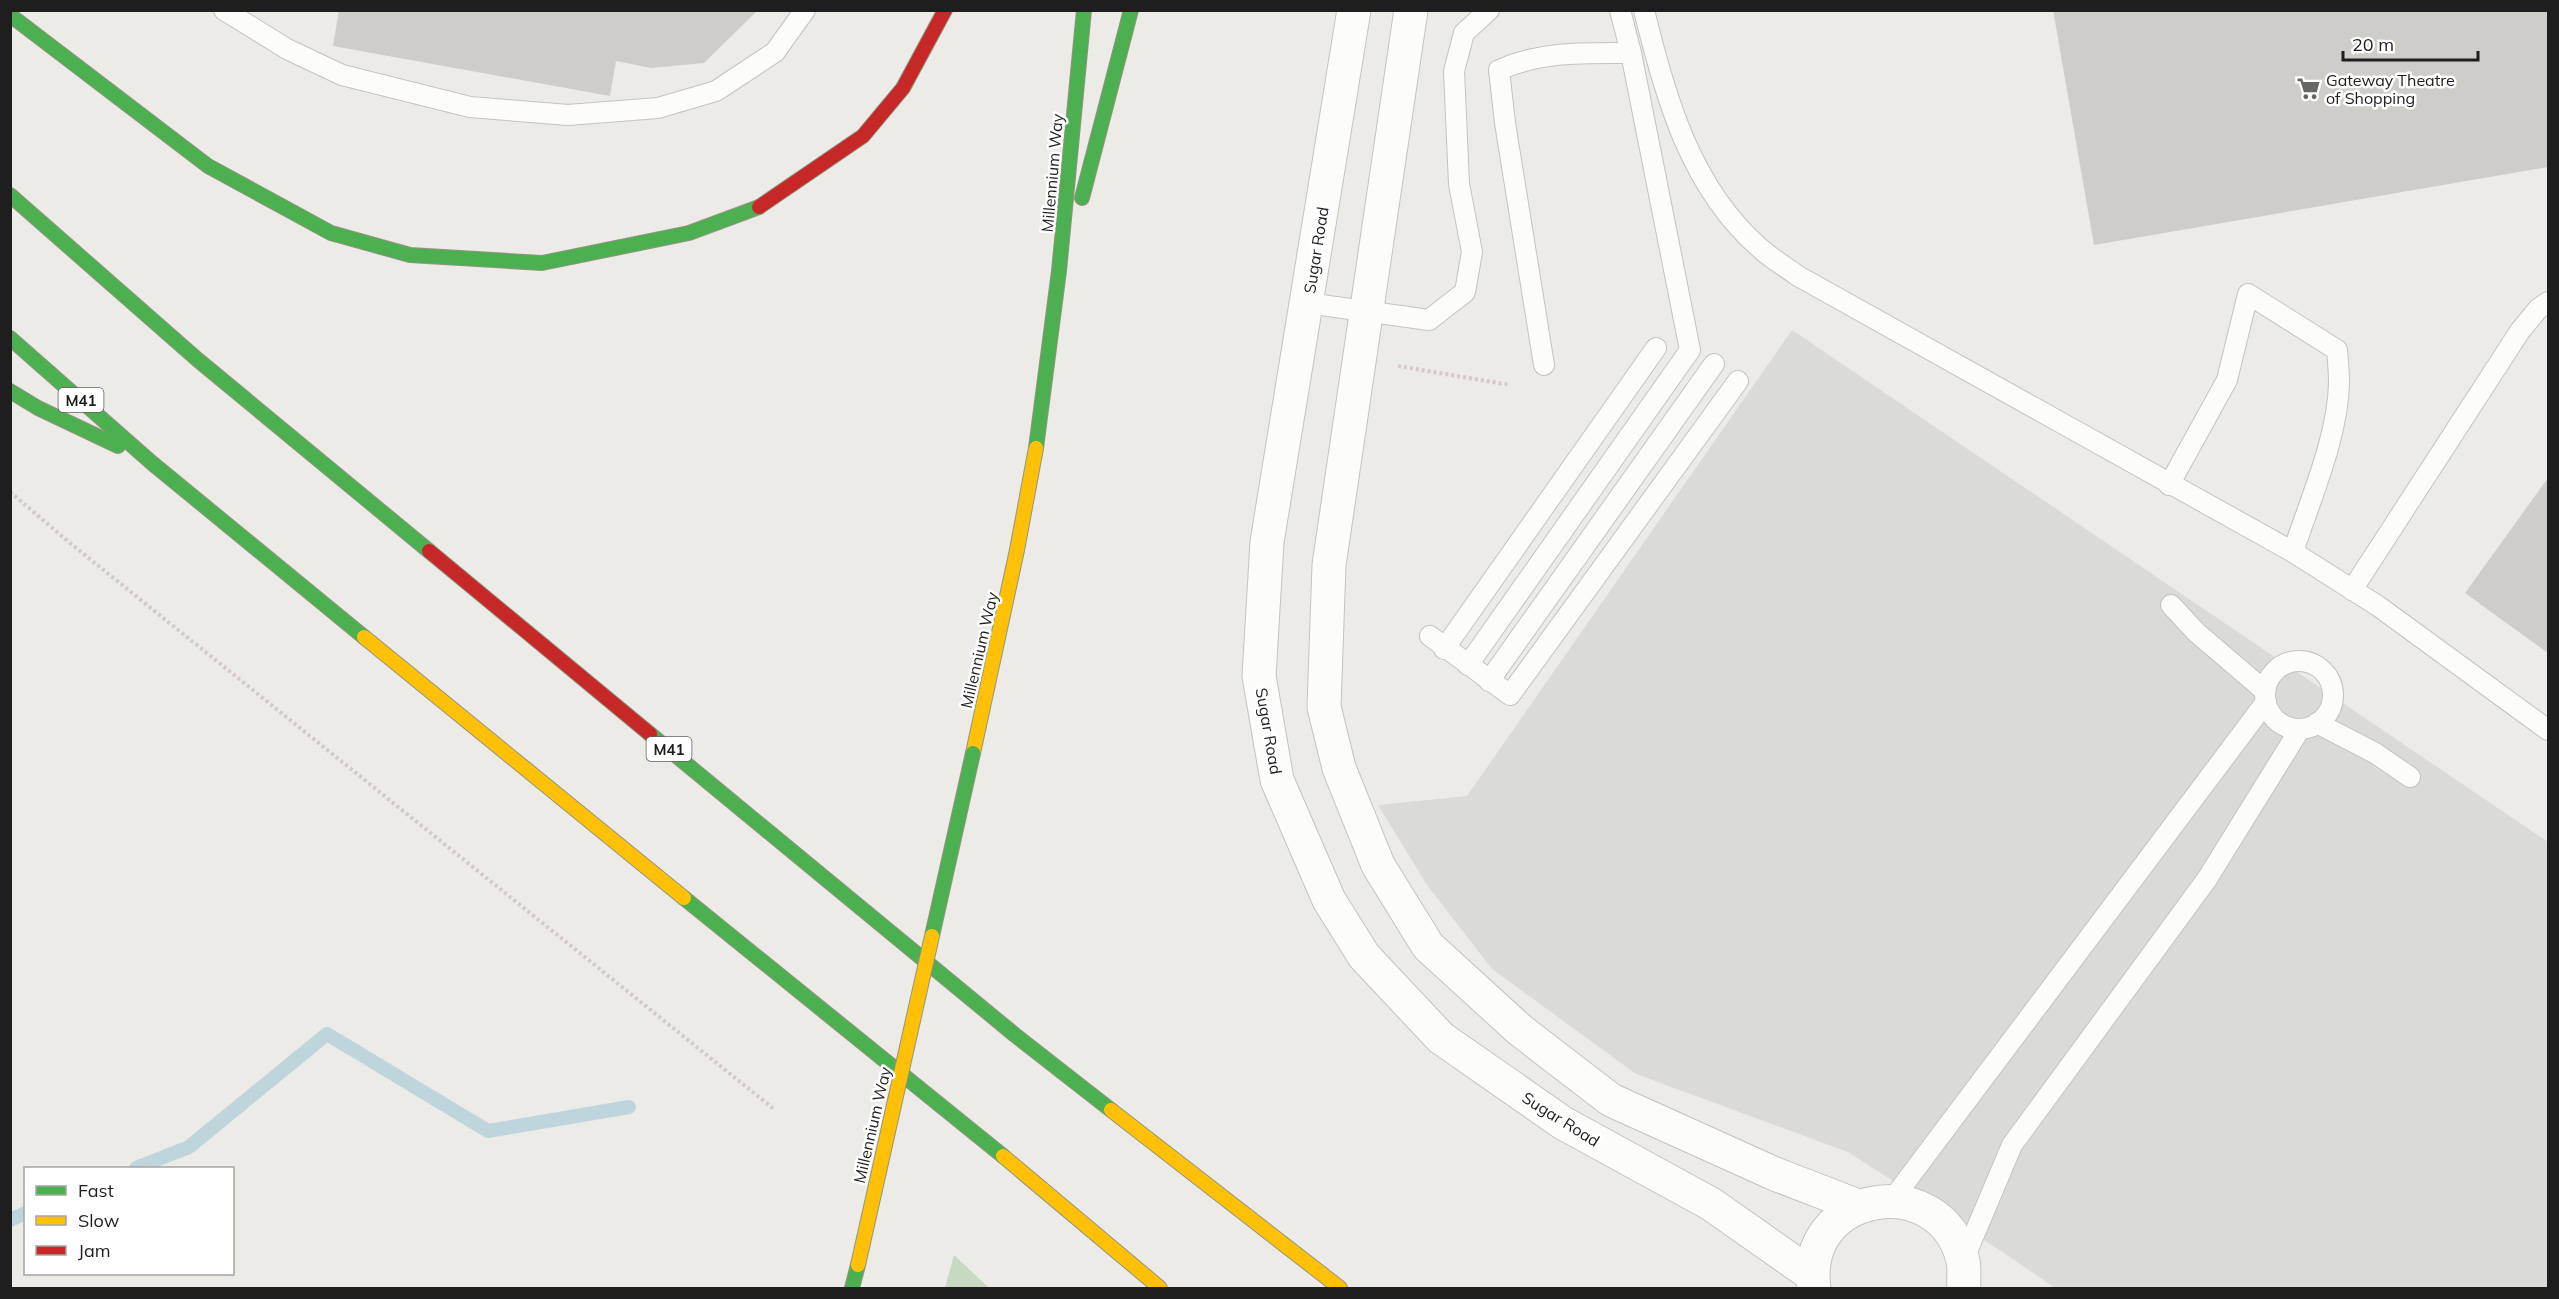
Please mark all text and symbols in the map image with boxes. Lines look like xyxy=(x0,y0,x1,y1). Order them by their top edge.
scale bar xyxy=(2343,24,2478,62)
text: 20 m xyxy=(2352,33,2394,56)
place label: Gateway Theatre of Shopping xyxy=(2326,70,2455,108)
supermarket icon: Gateway Theatre of Shopping xyxy=(2295,76,2321,102)
street label: Millennium Way xyxy=(1037,112,1067,233)
street label: Sugar Road xyxy=(1299,205,1333,295)
road number: M41 xyxy=(58,388,104,412)
street label: Millennium Way xyxy=(956,589,1002,710)
street label: Sugar Road xyxy=(1252,686,1286,776)
road number: M41 xyxy=(646,737,692,761)
street label: Millennium Way xyxy=(849,1064,895,1185)
street label: Sugar Road xyxy=(1519,1087,1603,1151)
legend xyxy=(24,1167,234,1275)
text: Fast xyxy=(78,1179,114,1202)
text: Slow xyxy=(78,1209,120,1232)
text: Jam xyxy=(78,1239,111,1262)

